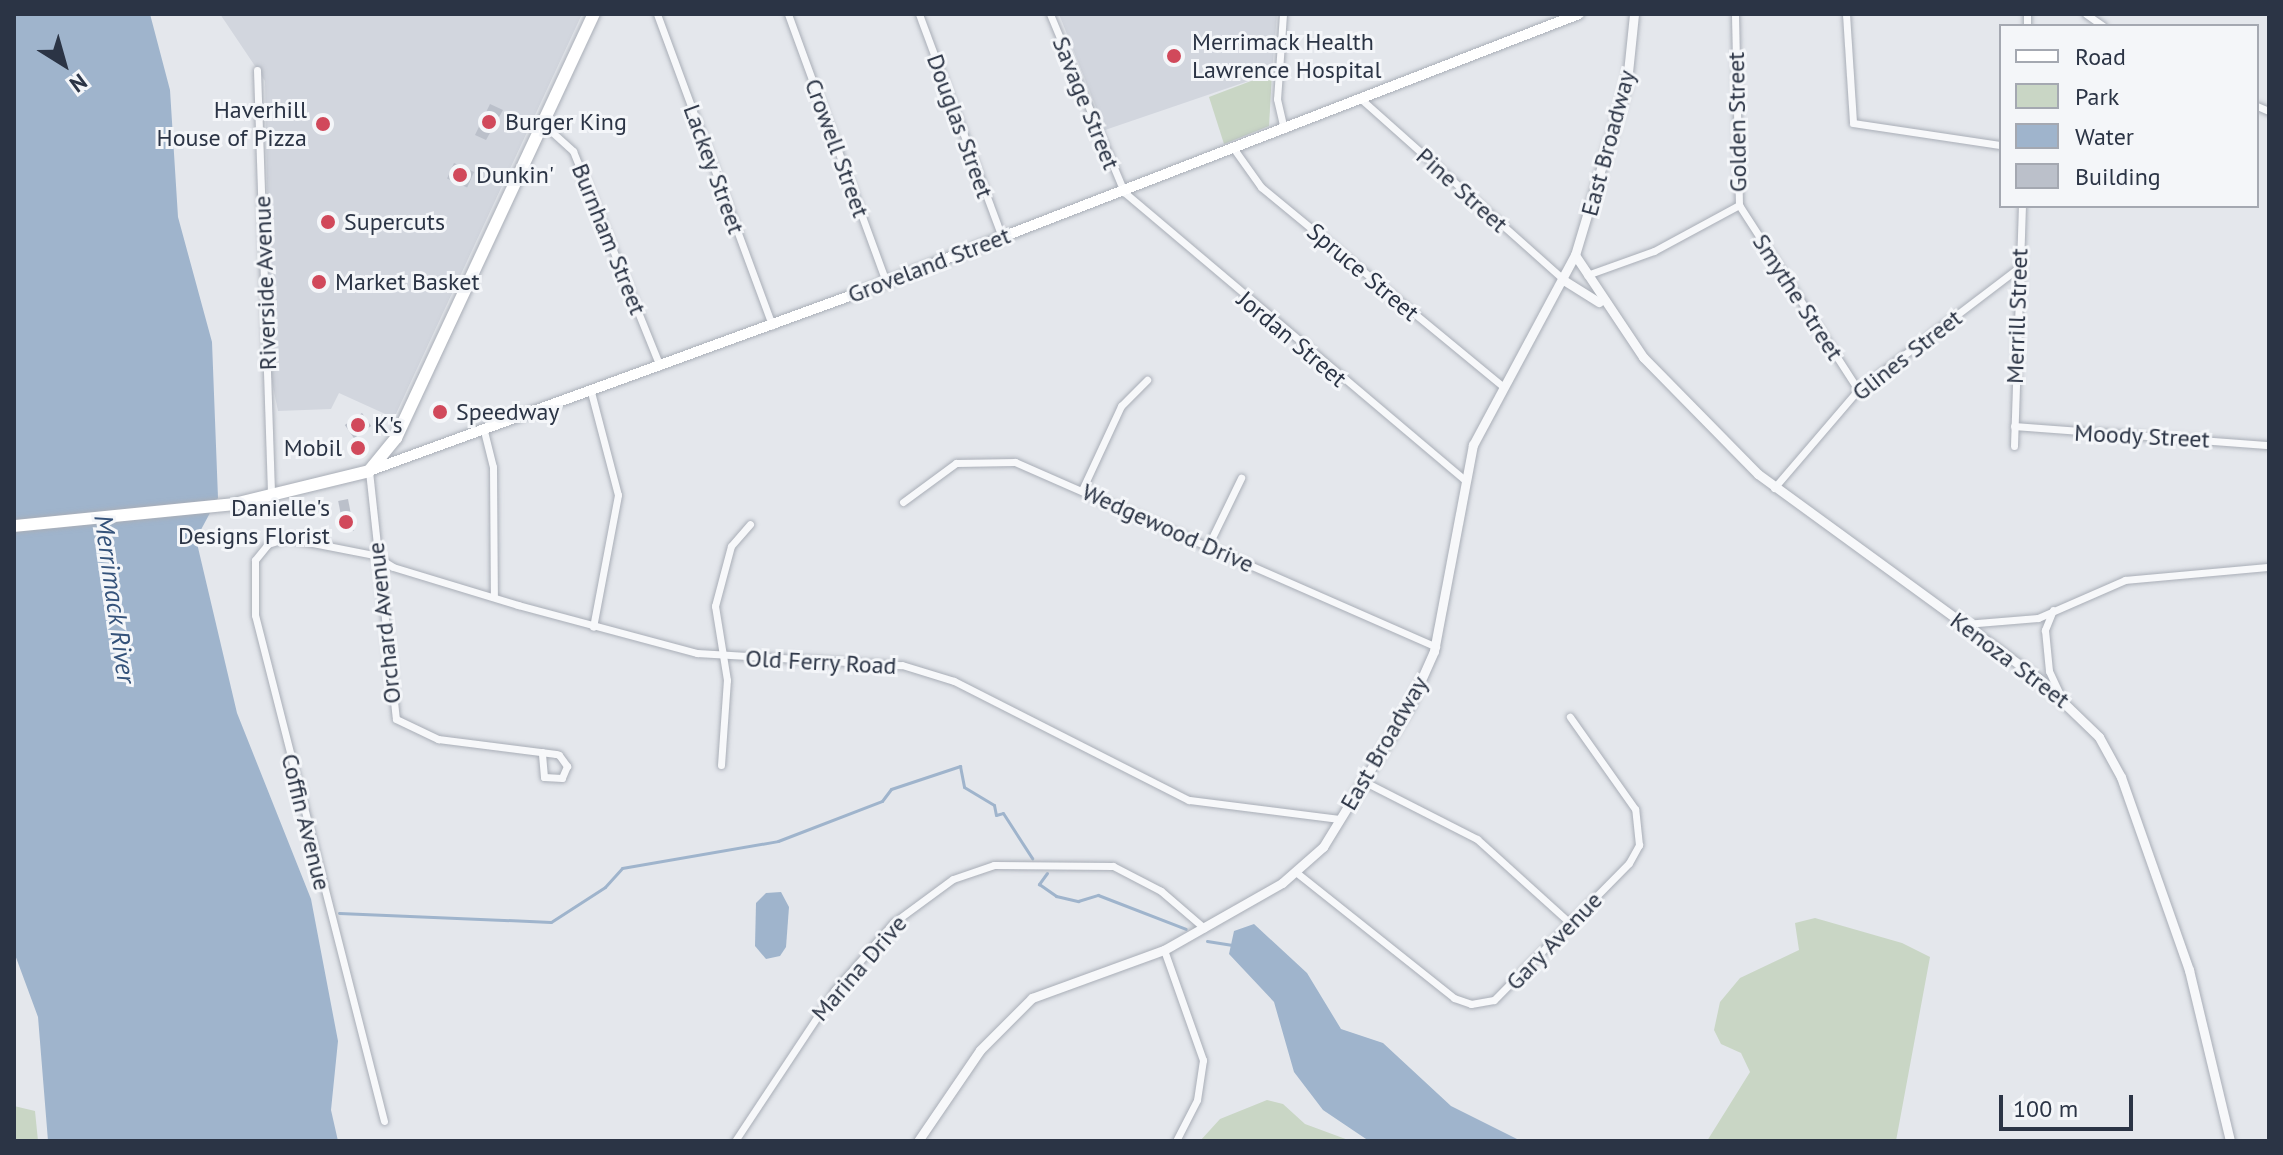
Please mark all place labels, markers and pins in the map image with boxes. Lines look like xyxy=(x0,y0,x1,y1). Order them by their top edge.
place label: Merrimack Health Lawrence Hospital xyxy=(1192,28,1381,84)
marker: Merrimack Health Lawrence Hospital xyxy=(1163,45,1185,67)
place label: Haverhill House of Pizza xyxy=(157,96,307,152)
place label: Burger King xyxy=(505,108,627,136)
marker: Burger King xyxy=(480,113,498,131)
marker: Haverhill House of Pizza xyxy=(314,115,332,133)
place label: Dunkin' xyxy=(476,161,554,189)
marker: Dunkin' xyxy=(451,166,469,184)
place label: Supercuts xyxy=(344,208,445,236)
marker: Supercuts xyxy=(319,213,337,231)
place label: Market Basket xyxy=(335,268,480,296)
marker: Market Basket xyxy=(310,273,328,291)
place label: Speedway xyxy=(456,398,559,426)
marker: Speedway xyxy=(431,403,449,421)
place label: K's xyxy=(374,411,402,439)
marker: K's xyxy=(349,416,367,434)
place label: Mobil xyxy=(284,434,342,462)
marker: Mobil xyxy=(349,439,367,457)
place label: Danielle's Designs Florist xyxy=(178,494,330,550)
marker: Danielle's Designs Florist xyxy=(337,513,355,531)

